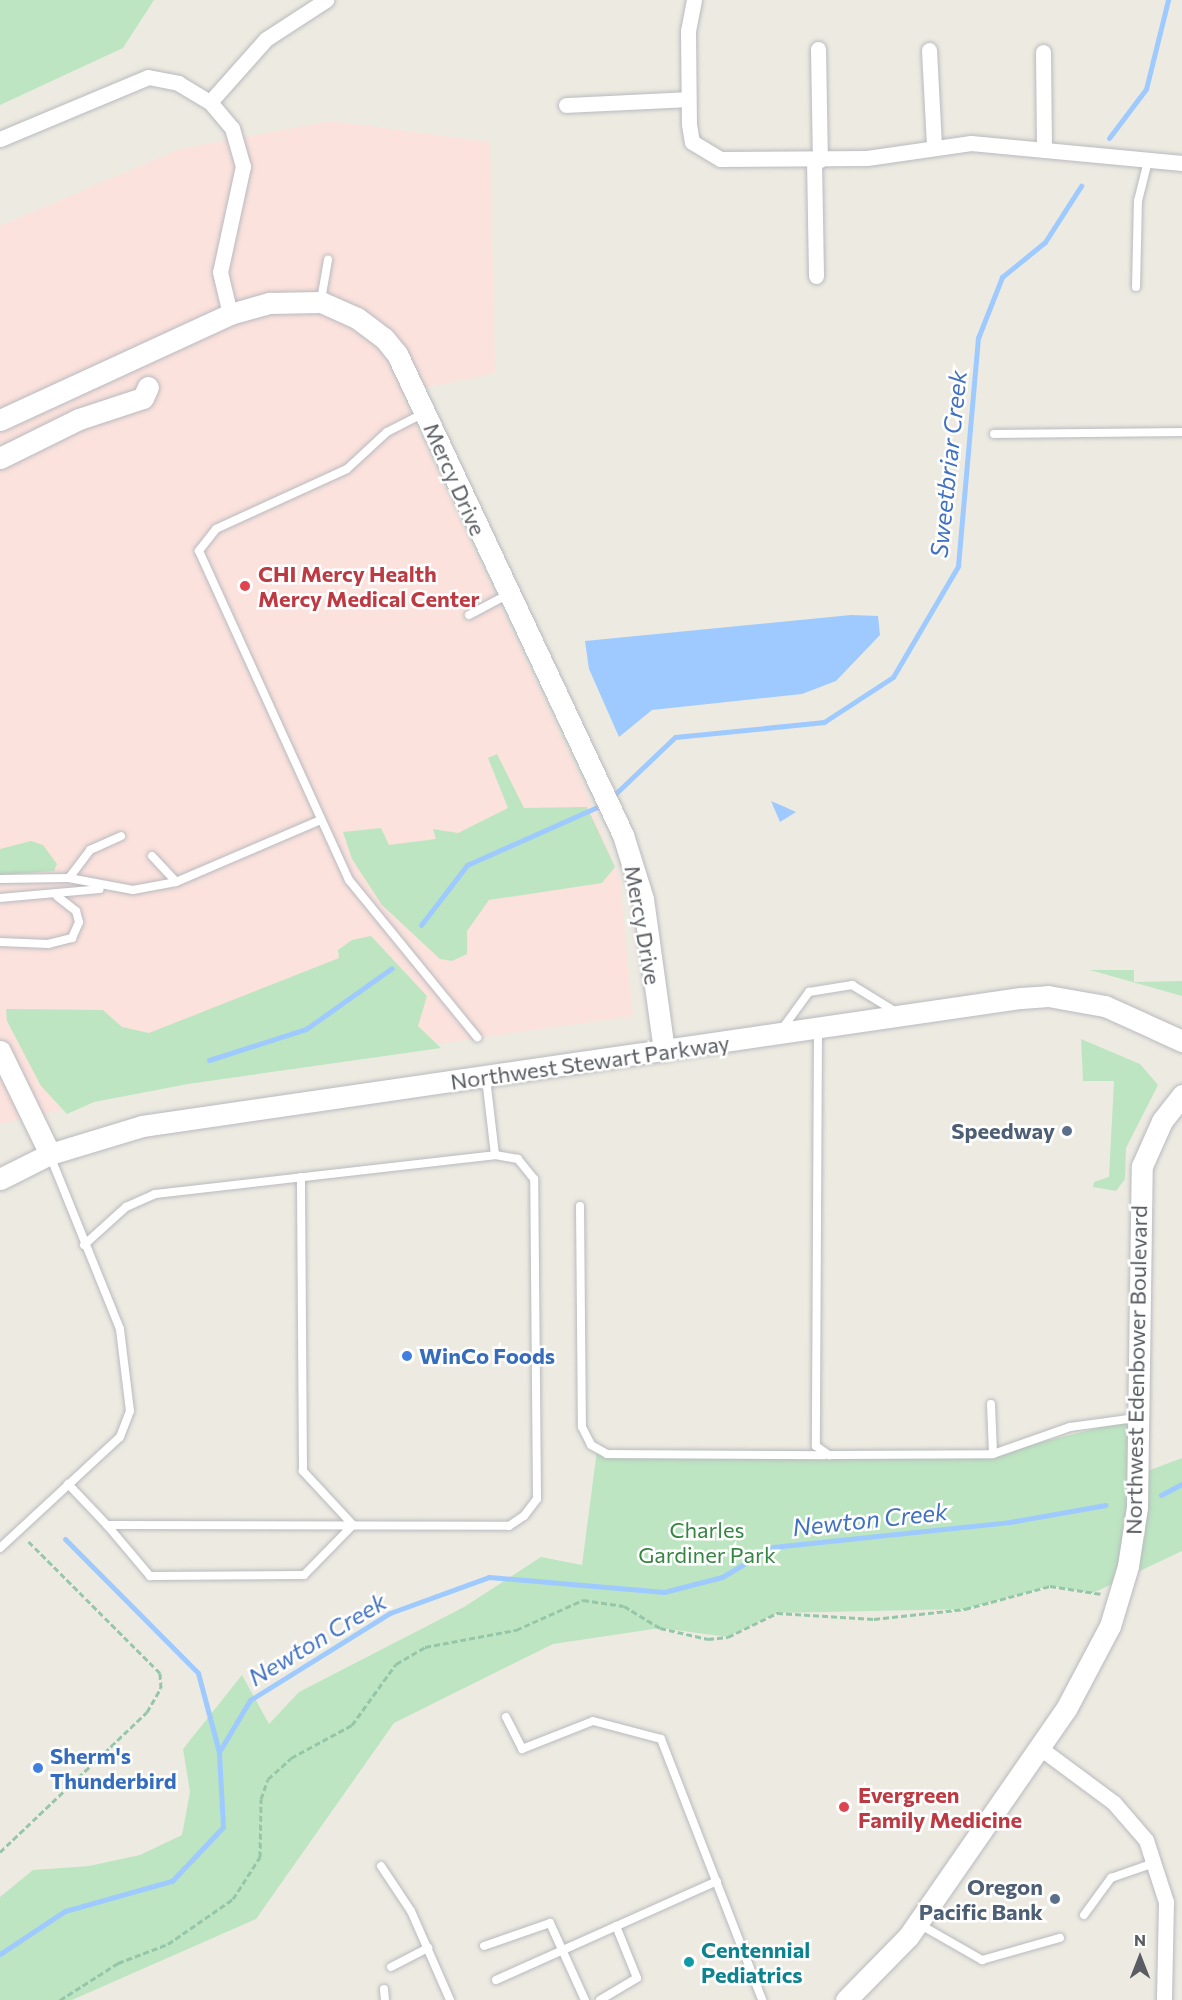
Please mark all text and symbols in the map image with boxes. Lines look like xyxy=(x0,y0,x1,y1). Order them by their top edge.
water label: Sweetbriar Creek xyxy=(924,369,972,559)
street label: Mercy Drive xyxy=(418,419,492,539)
place label: CHI Mercy Health Mercy Medical Center xyxy=(258,560,480,612)
marker: CHI Mercy Health Mercy Medical Center xyxy=(236,577,254,595)
street label: Mercy Drive xyxy=(620,863,666,987)
street label: Northwest Stewart Parkway xyxy=(449,1029,731,1095)
place label: Speedway xyxy=(951,1118,1055,1144)
marker: Speedway xyxy=(1060,1124,1074,1138)
street label: Northwest Edenbower Boulevard xyxy=(1120,1205,1152,1535)
place label: WinCo Foods xyxy=(419,1343,555,1369)
marker: WinCo Foods xyxy=(400,1349,414,1363)
water label: Newton Creek xyxy=(791,1497,949,1541)
park label: Charles Gardiner Park xyxy=(638,1516,776,1568)
water label: Newton Creek xyxy=(243,1586,391,1692)
place label: Sherm's Thunderbird xyxy=(50,1742,177,1794)
marker: Sherm's Thunderbird xyxy=(31,1761,45,1775)
place label: Evergreen Family Medicine xyxy=(858,1781,1022,1832)
marker: Evergreen Family Medicine xyxy=(835,1798,853,1816)
place label: Oregon Pacific Bank xyxy=(919,1873,1043,1924)
marker: Oregon Pacific Bank xyxy=(1048,1892,1062,1906)
north arrow xyxy=(1110,1928,1170,1988)
text: N xyxy=(1134,1930,1146,1949)
place label: Centennial Pediatrics xyxy=(701,1936,810,1988)
marker: Centennial Pediatrics xyxy=(682,1955,696,1969)

